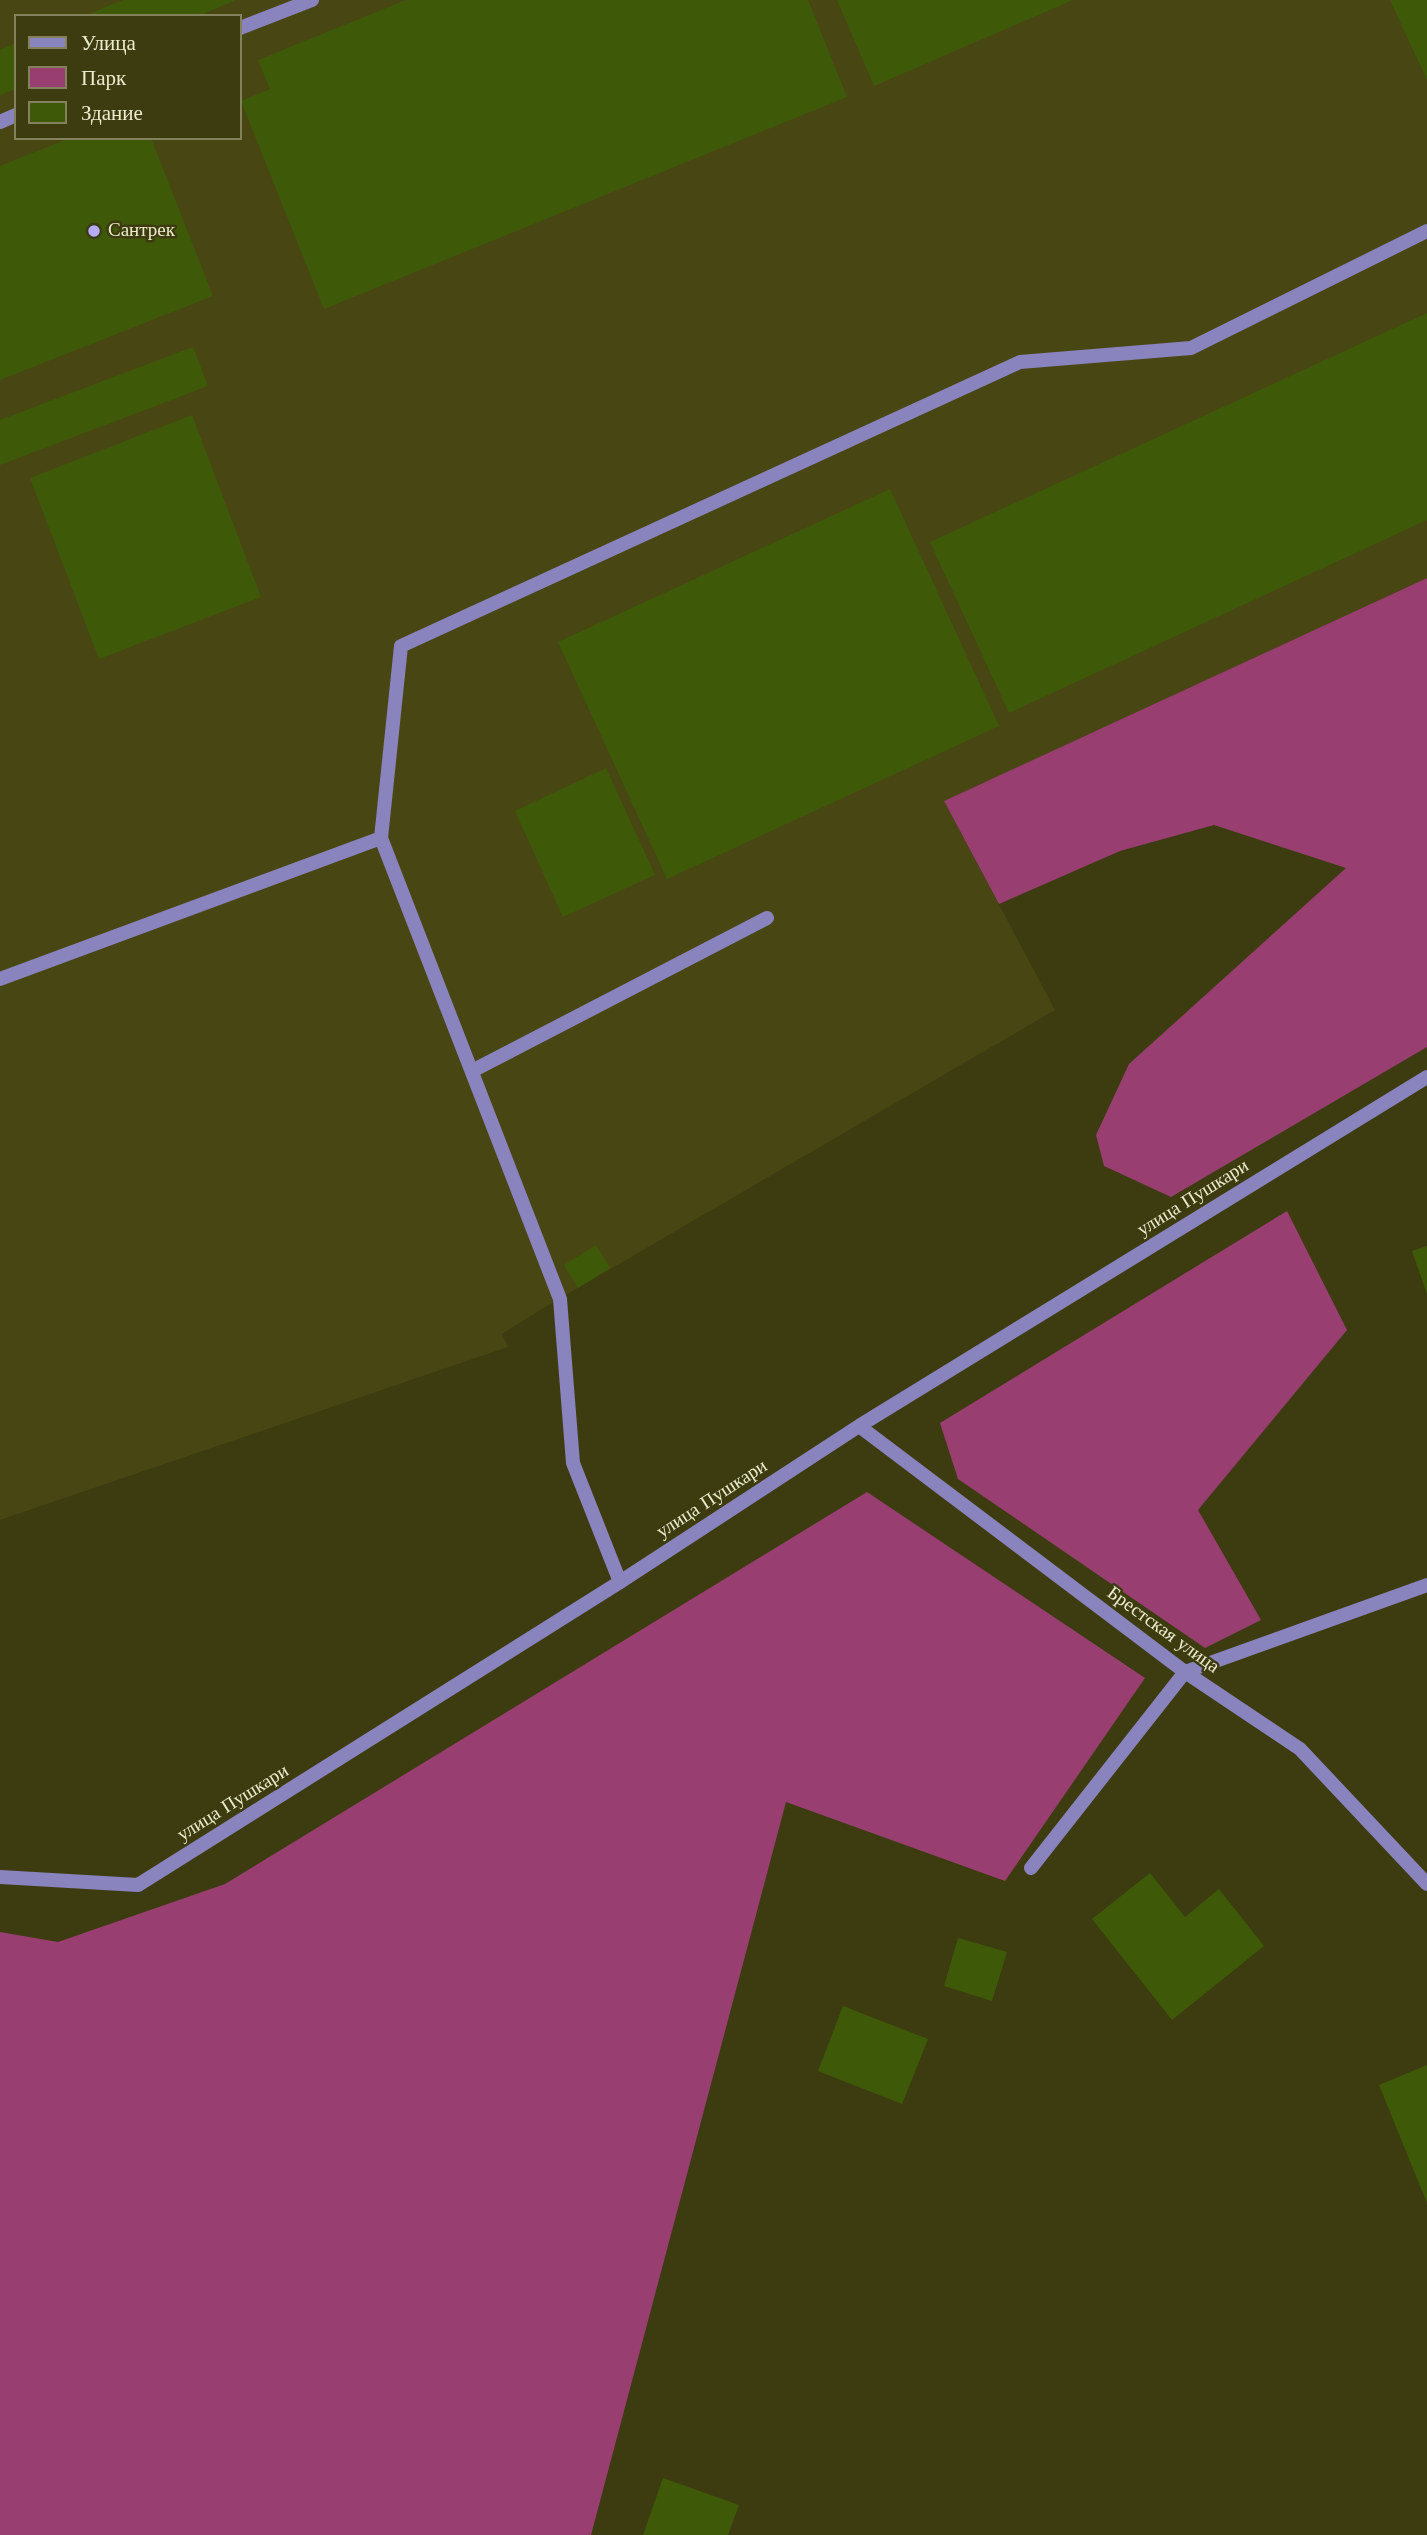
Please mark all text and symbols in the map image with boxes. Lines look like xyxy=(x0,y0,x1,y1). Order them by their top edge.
legend xyxy=(14,14,242,140)
text: Улица xyxy=(81,30,136,56)
text: Парк xyxy=(81,65,126,91)
text: Здание xyxy=(81,100,143,126)
place label: Сантрек xyxy=(108,220,175,242)
marker: Сантрек xyxy=(86,223,102,239)
street label: улица Пушкари xyxy=(1133,1155,1253,1241)
street label: улица Пушкари xyxy=(652,1455,772,1543)
street label: Брестская улица xyxy=(1102,1582,1224,1678)
street label: улица Пушкари xyxy=(173,1760,293,1846)

